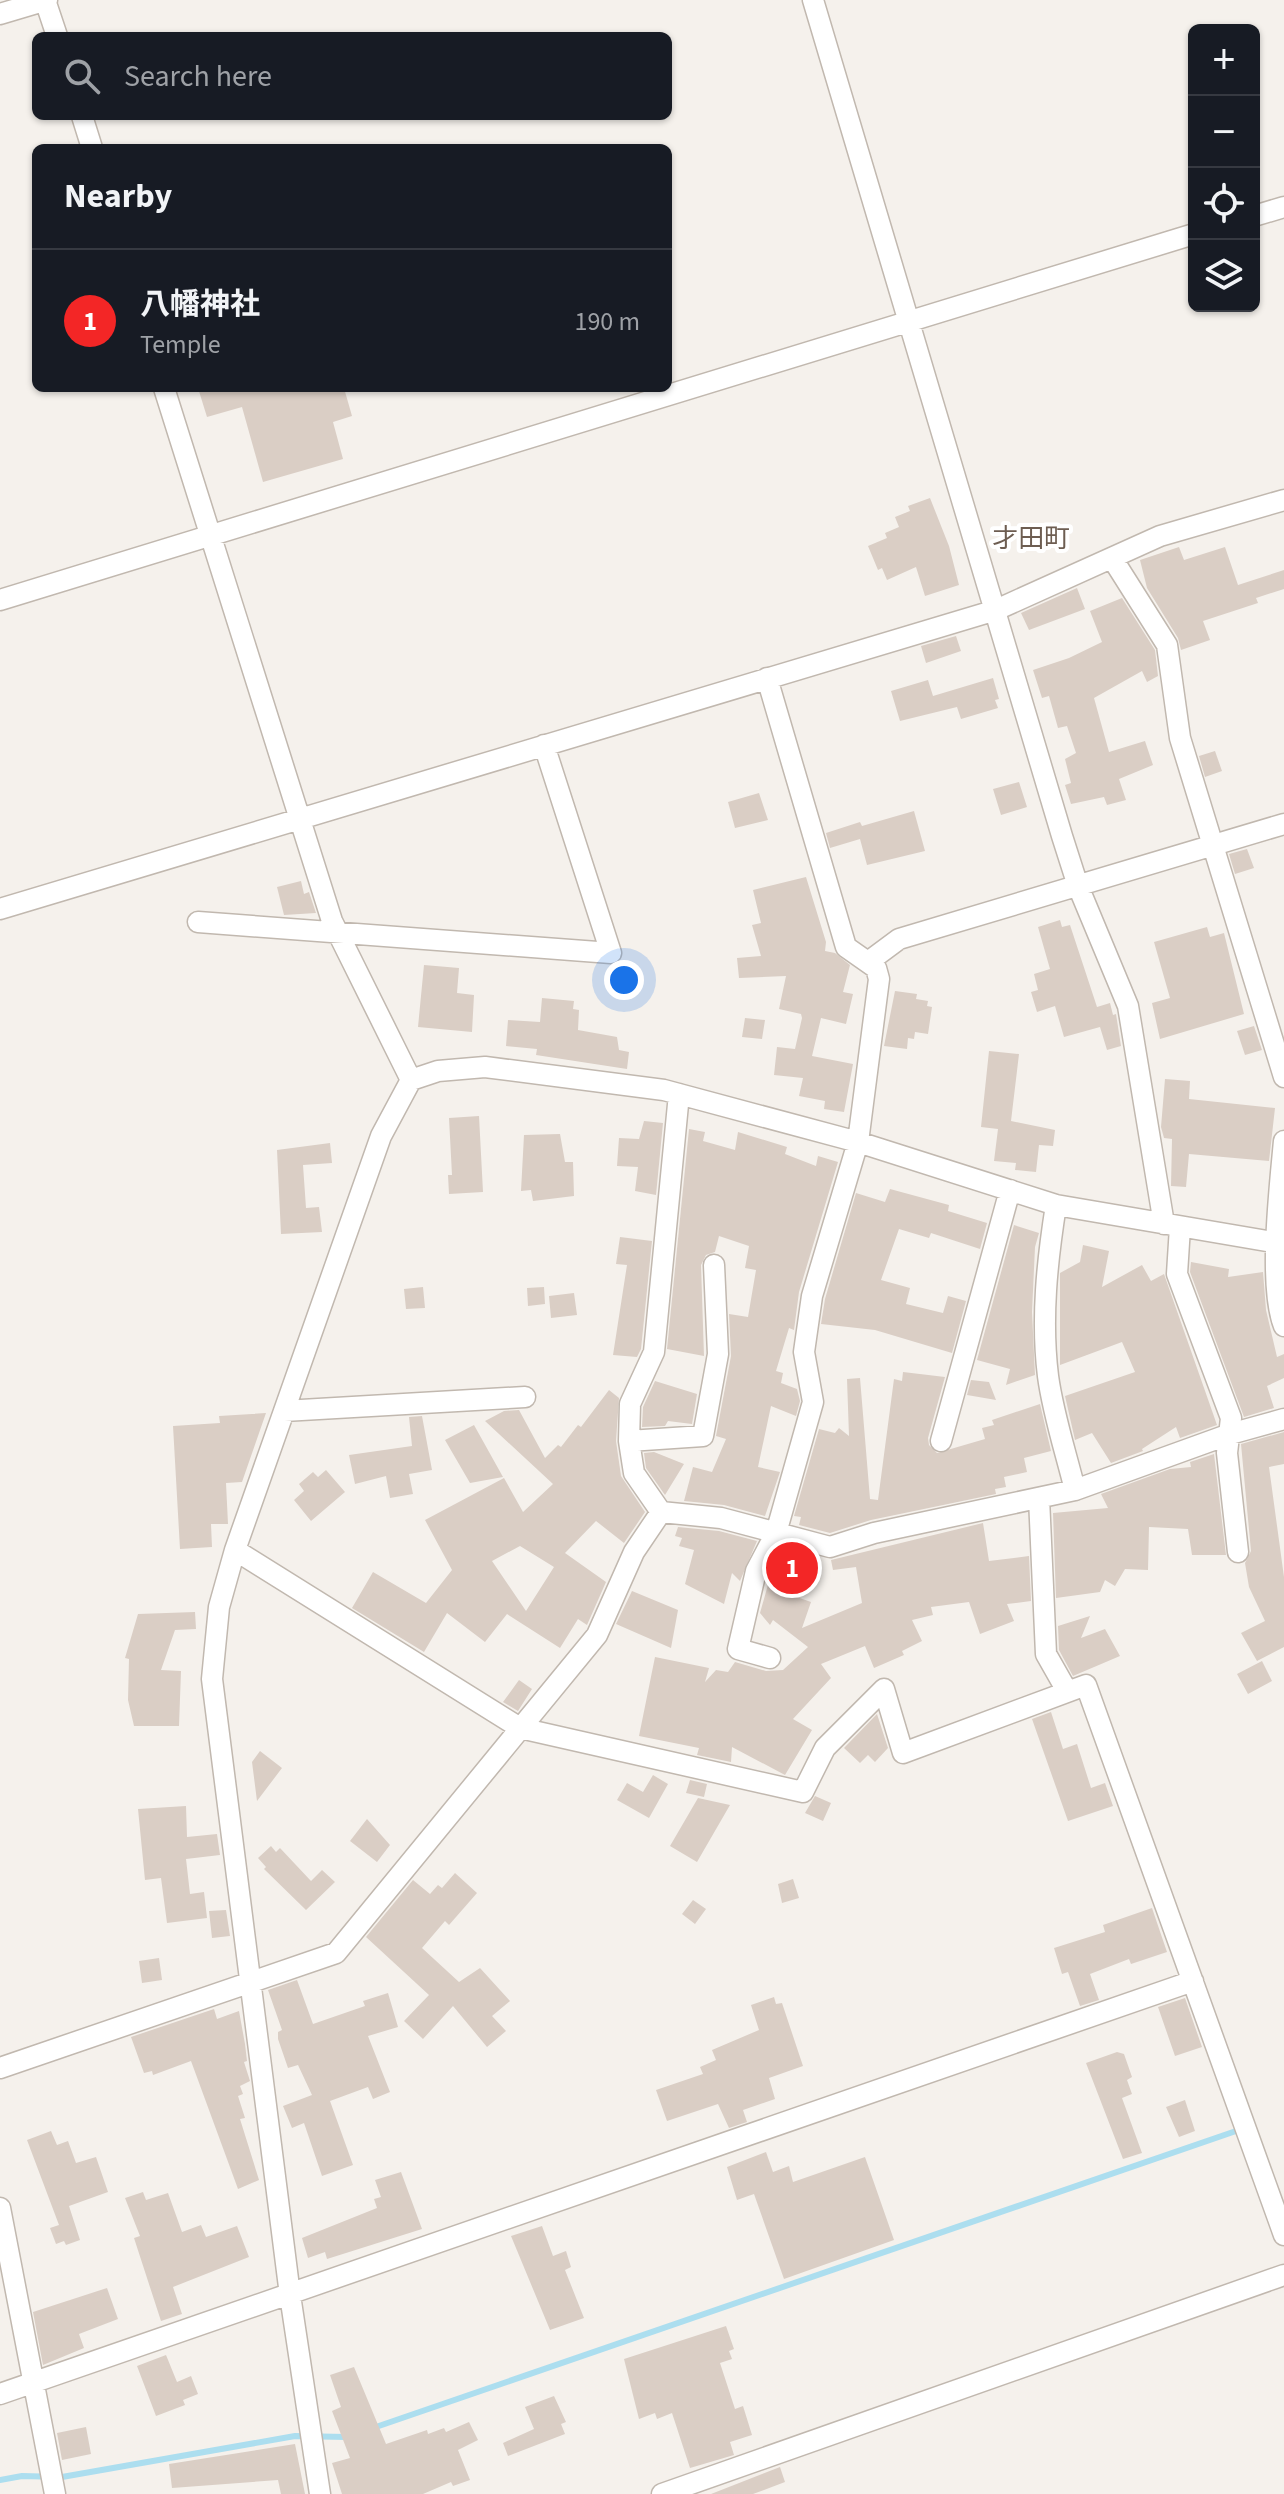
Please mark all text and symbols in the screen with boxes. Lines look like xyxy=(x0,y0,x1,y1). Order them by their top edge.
map controls xyxy=(1188,24,1260,312)
button: + xyxy=(1188,24,1260,96)
search box xyxy=(32,32,672,120)
icon: search xyxy=(60,54,104,98)
text: Search here xyxy=(124,55,272,98)
button: − xyxy=(1188,96,1260,168)
button: locate xyxy=(1188,168,1260,240)
text: Nearby xyxy=(64,172,172,221)
button: layers xyxy=(1188,240,1260,312)
text: 八幡神社 xyxy=(140,283,260,326)
text: 1 xyxy=(83,303,97,340)
text: 190 m xyxy=(574,303,640,340)
text: Temple xyxy=(140,326,221,363)
district label: 才田町 xyxy=(992,520,1070,557)
your location xyxy=(604,960,644,1000)
pin: 1 xyxy=(766,1538,818,1598)

